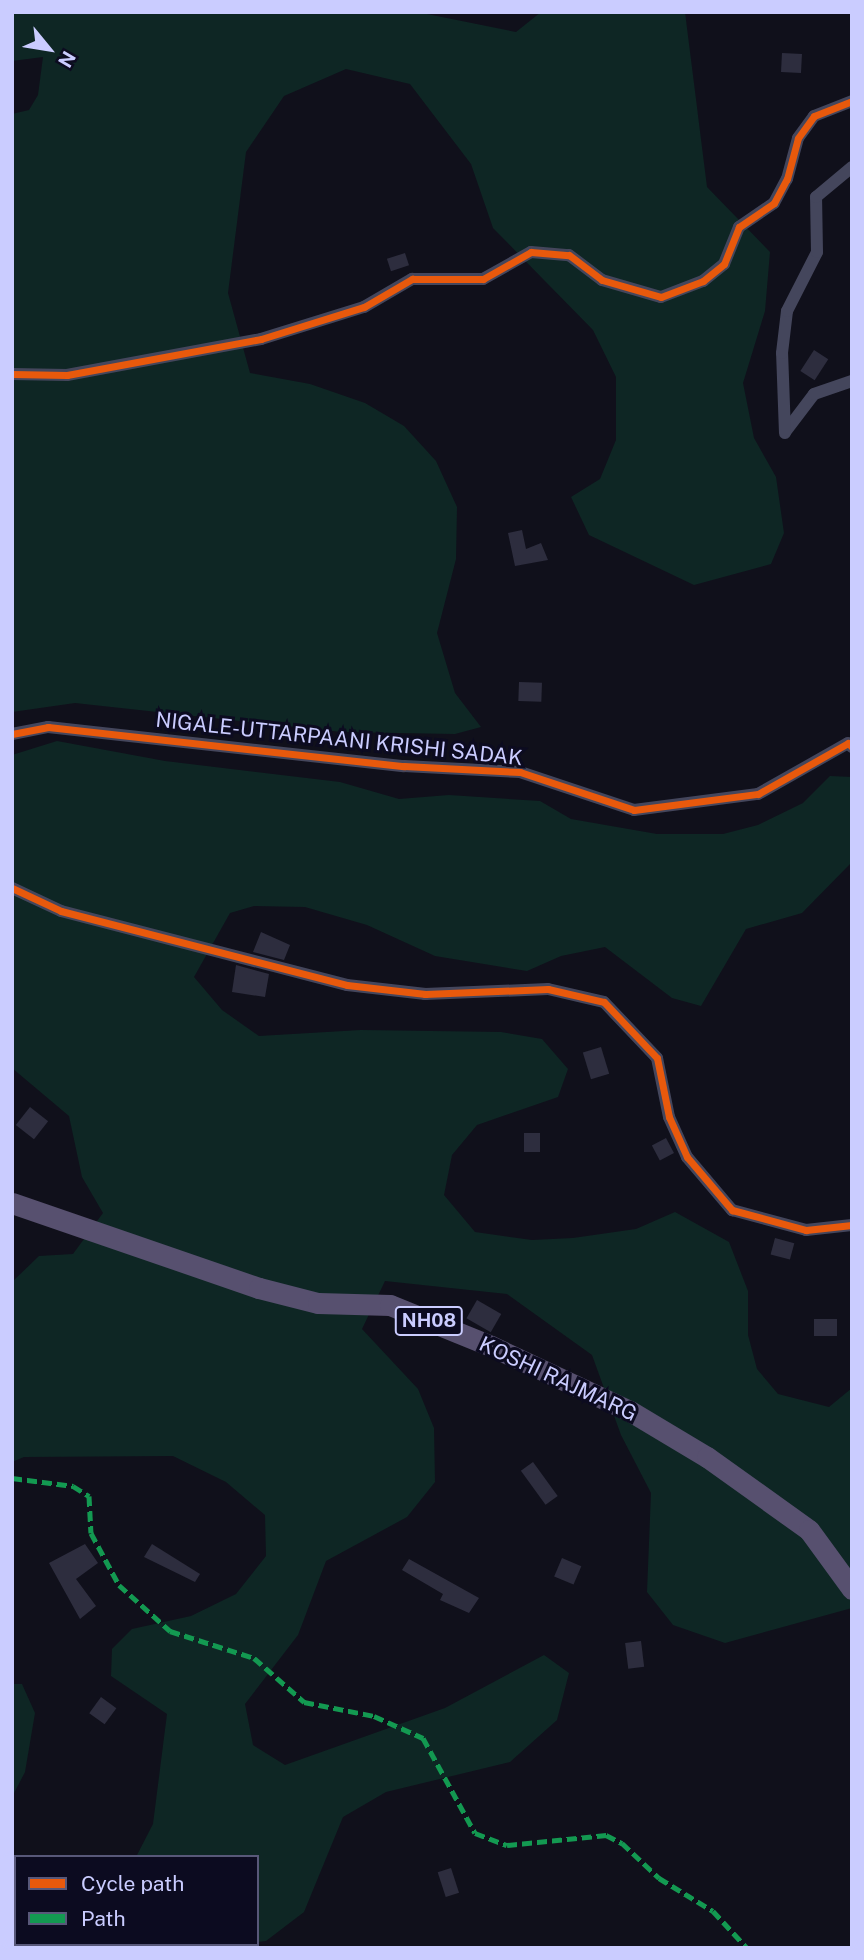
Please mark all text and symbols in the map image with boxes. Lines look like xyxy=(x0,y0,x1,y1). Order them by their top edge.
north arrow xyxy=(14,14,84,84)
text: N xyxy=(54,48,80,71)
street label: NIGALE-UTTARPAANI KRISHI SADAK xyxy=(154,707,524,771)
road number: NH08 xyxy=(394,1306,464,1336)
street label: KOSHI RAJMARG xyxy=(475,1331,641,1427)
legend xyxy=(14,1855,259,1946)
text: Cycle path xyxy=(81,1871,184,1896)
text: Path xyxy=(81,1906,126,1931)

